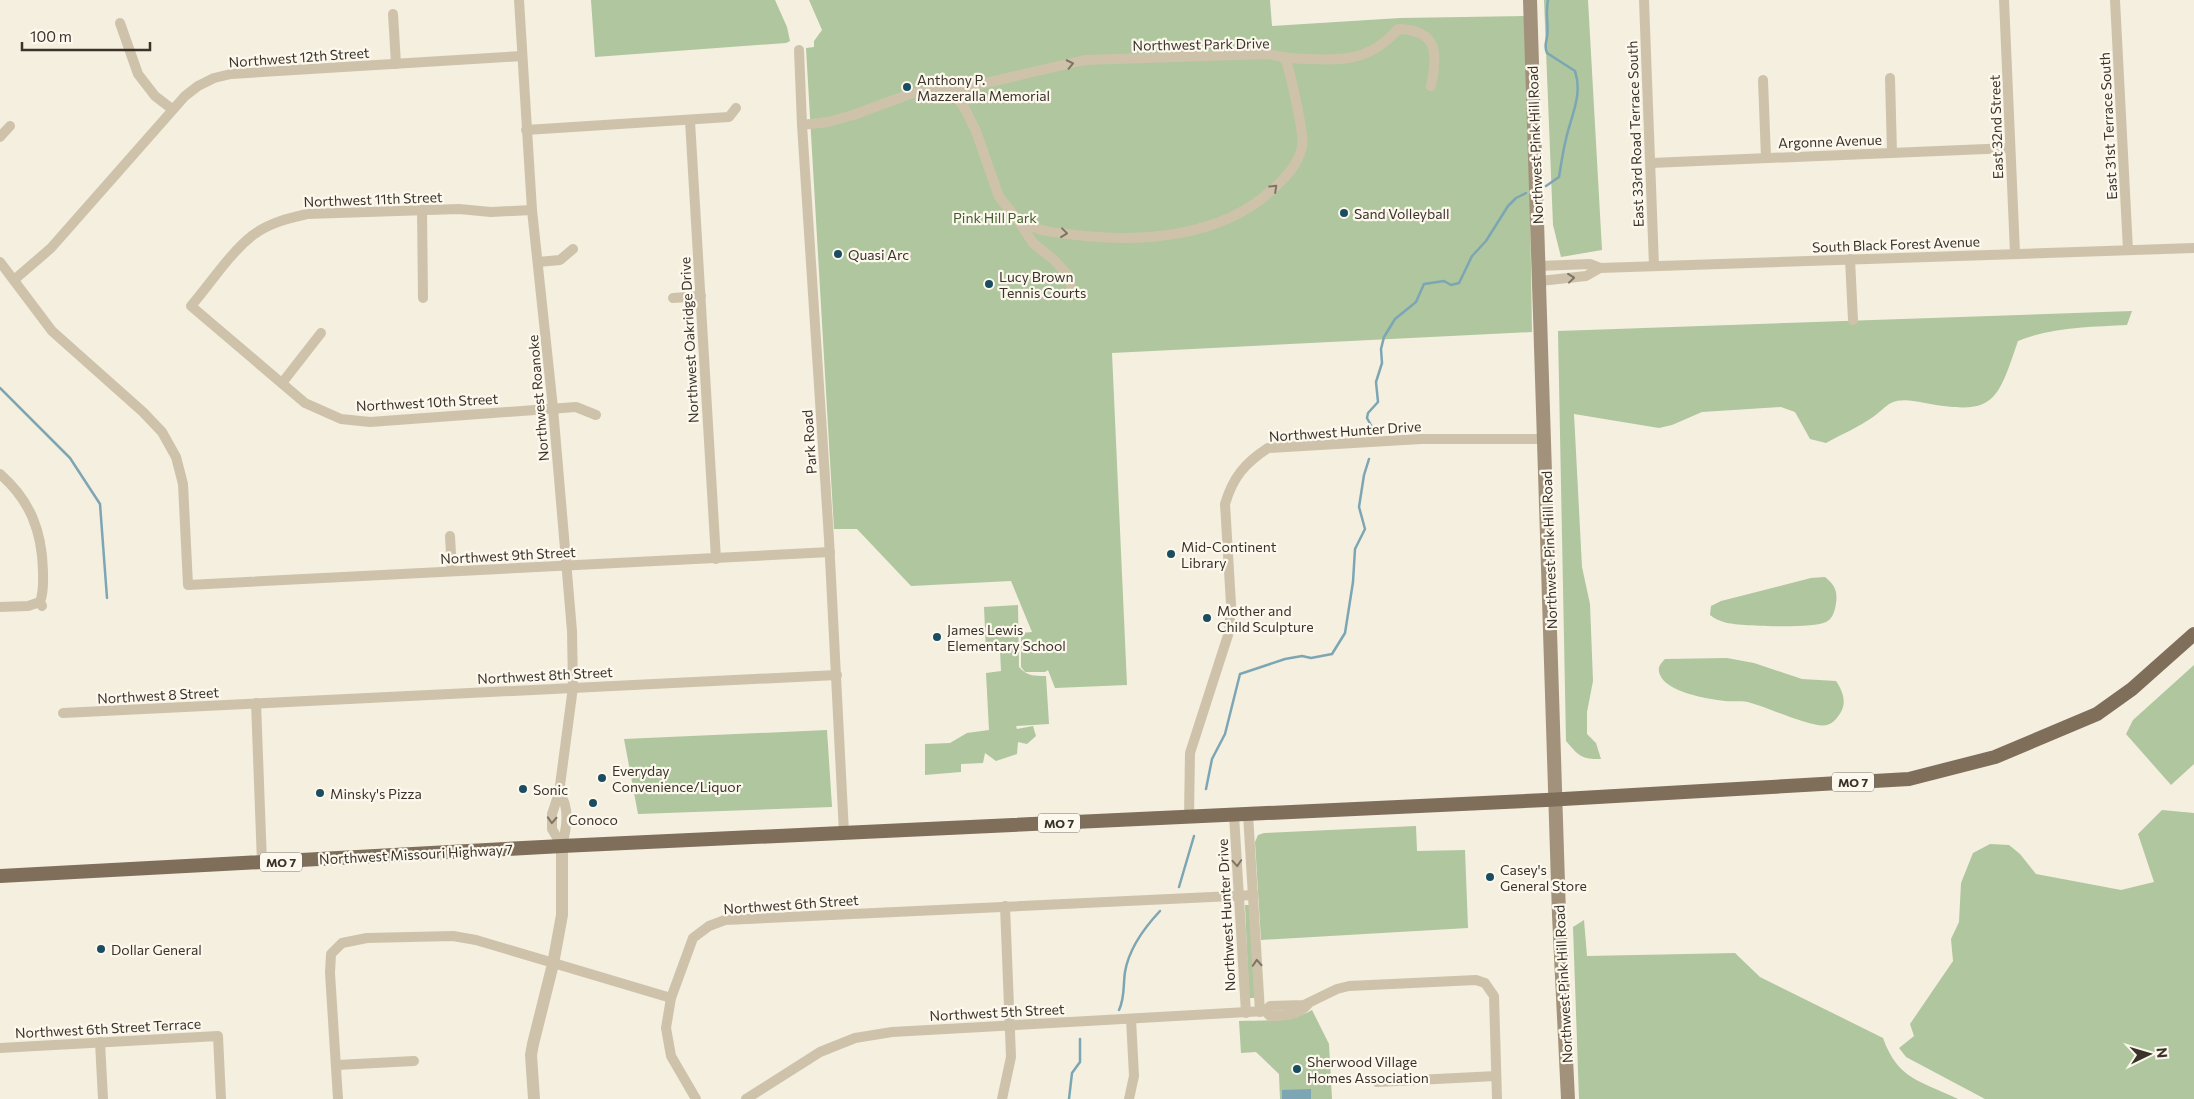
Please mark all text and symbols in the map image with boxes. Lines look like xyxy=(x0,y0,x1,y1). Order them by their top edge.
scale bar xyxy=(22,20,150,52)
text: 100 m xyxy=(30,27,72,45)
street label: Northwest Park Drive xyxy=(1132,34,1270,54)
street label: East 33rd Road Terrace South xyxy=(1623,40,1647,228)
street label: Northwest 12th Street xyxy=(228,44,370,70)
street label: East 31st Terrace South xyxy=(2096,52,2120,200)
one-way arrow xyxy=(1066,59,1074,69)
street label: Northwest Pink Hill Road xyxy=(1524,66,1546,224)
place label: Anthony P. Mazzeralla Memorial xyxy=(917,71,1050,104)
street label: East 32nd Street xyxy=(1986,74,2006,179)
marker: Anthony P. Mazzeralla Memorial xyxy=(901,81,913,93)
street label: Argonne Avenue xyxy=(1778,131,1882,151)
one-way arrow xyxy=(1269,185,1278,194)
street label: Northwest 11th Street xyxy=(303,188,443,210)
place label: Sand Volleyball xyxy=(1354,205,1450,222)
marker: Sand Volleyball xyxy=(1338,207,1350,219)
park label: Pink Hill Park xyxy=(953,209,1037,226)
one-way arrow xyxy=(1060,227,1068,238)
street label: South Black Forest Avenue xyxy=(1812,233,1980,255)
place label: Quasi Arc xyxy=(848,246,909,263)
marker: Quasi Arc xyxy=(832,248,844,260)
street label: Northwest Oakridge Drive xyxy=(676,257,702,423)
place label: Lucy Brown Tennis Courts xyxy=(999,268,1086,301)
one-way arrow xyxy=(1567,273,1575,284)
marker: Lucy Brown Tennis Courts xyxy=(983,278,995,290)
street label: Northwest Roanoke xyxy=(524,334,552,462)
street label: Northwest 10th Street xyxy=(355,390,499,414)
street label: Park Road xyxy=(798,409,820,475)
street label: Northwest Hunter Drive xyxy=(1268,417,1422,445)
street label: Northwest Pink Hill Road xyxy=(1538,471,1560,629)
place label: Mid-Continent Library xyxy=(1181,538,1277,571)
street label: Northwest 9th Street xyxy=(440,543,576,567)
marker: Mid-Continent Library xyxy=(1165,548,1177,560)
place label: Mother and Child Sculpture xyxy=(1217,602,1314,635)
marker: Mother and Child Sculpture xyxy=(1201,612,1213,624)
place label: James Lewis Elementary School xyxy=(947,621,1066,654)
marker: James Lewis Elementary School xyxy=(931,631,943,643)
street label: Northwest 8th Street xyxy=(477,663,613,687)
street label: Northwest 8 Street xyxy=(97,683,220,707)
place label: Everyday Convenience/Liquor xyxy=(612,762,742,795)
marker: Everyday Convenience/Liquor xyxy=(596,772,608,784)
road number: MO 7 xyxy=(1832,772,1874,792)
place label: Sonic xyxy=(533,781,568,798)
marker: Sonic xyxy=(517,783,529,795)
place label: Minsky's Pizza xyxy=(330,785,422,802)
marker: Minsky's Pizza xyxy=(314,787,326,799)
marker: Conoco xyxy=(587,797,599,809)
place label: Conoco xyxy=(568,811,618,828)
road number: MO 7 xyxy=(1038,814,1080,832)
one-way arrow xyxy=(547,817,558,825)
street label: Northwest Hunter Drive xyxy=(1214,838,1238,992)
street label: Northwest Missouri Highway 7 xyxy=(319,840,513,868)
road number: MO 7 xyxy=(260,852,302,872)
one-way arrow xyxy=(1232,860,1243,868)
place label: Casey's General Store xyxy=(1500,861,1587,894)
marker: Casey's General Store xyxy=(1484,871,1496,883)
street label: Northwest 6th Street xyxy=(723,891,860,917)
street label: Northwest Pink Hill Road xyxy=(1550,904,1576,1064)
place label: Dollar General xyxy=(111,941,202,958)
marker: Dollar General xyxy=(95,943,107,955)
one-way arrow xyxy=(1252,959,1263,967)
street label: Northwest 5th Street xyxy=(929,1000,1065,1024)
street label: Northwest 6th Street Terrace xyxy=(15,1015,201,1041)
north arrow xyxy=(2124,1029,2174,1079)
text: N xyxy=(2154,1047,2171,1059)
place label: Sherwood Village Homes Association xyxy=(1307,1053,1429,1086)
marker: Sherwood Village Homes Association xyxy=(1291,1063,1303,1075)

